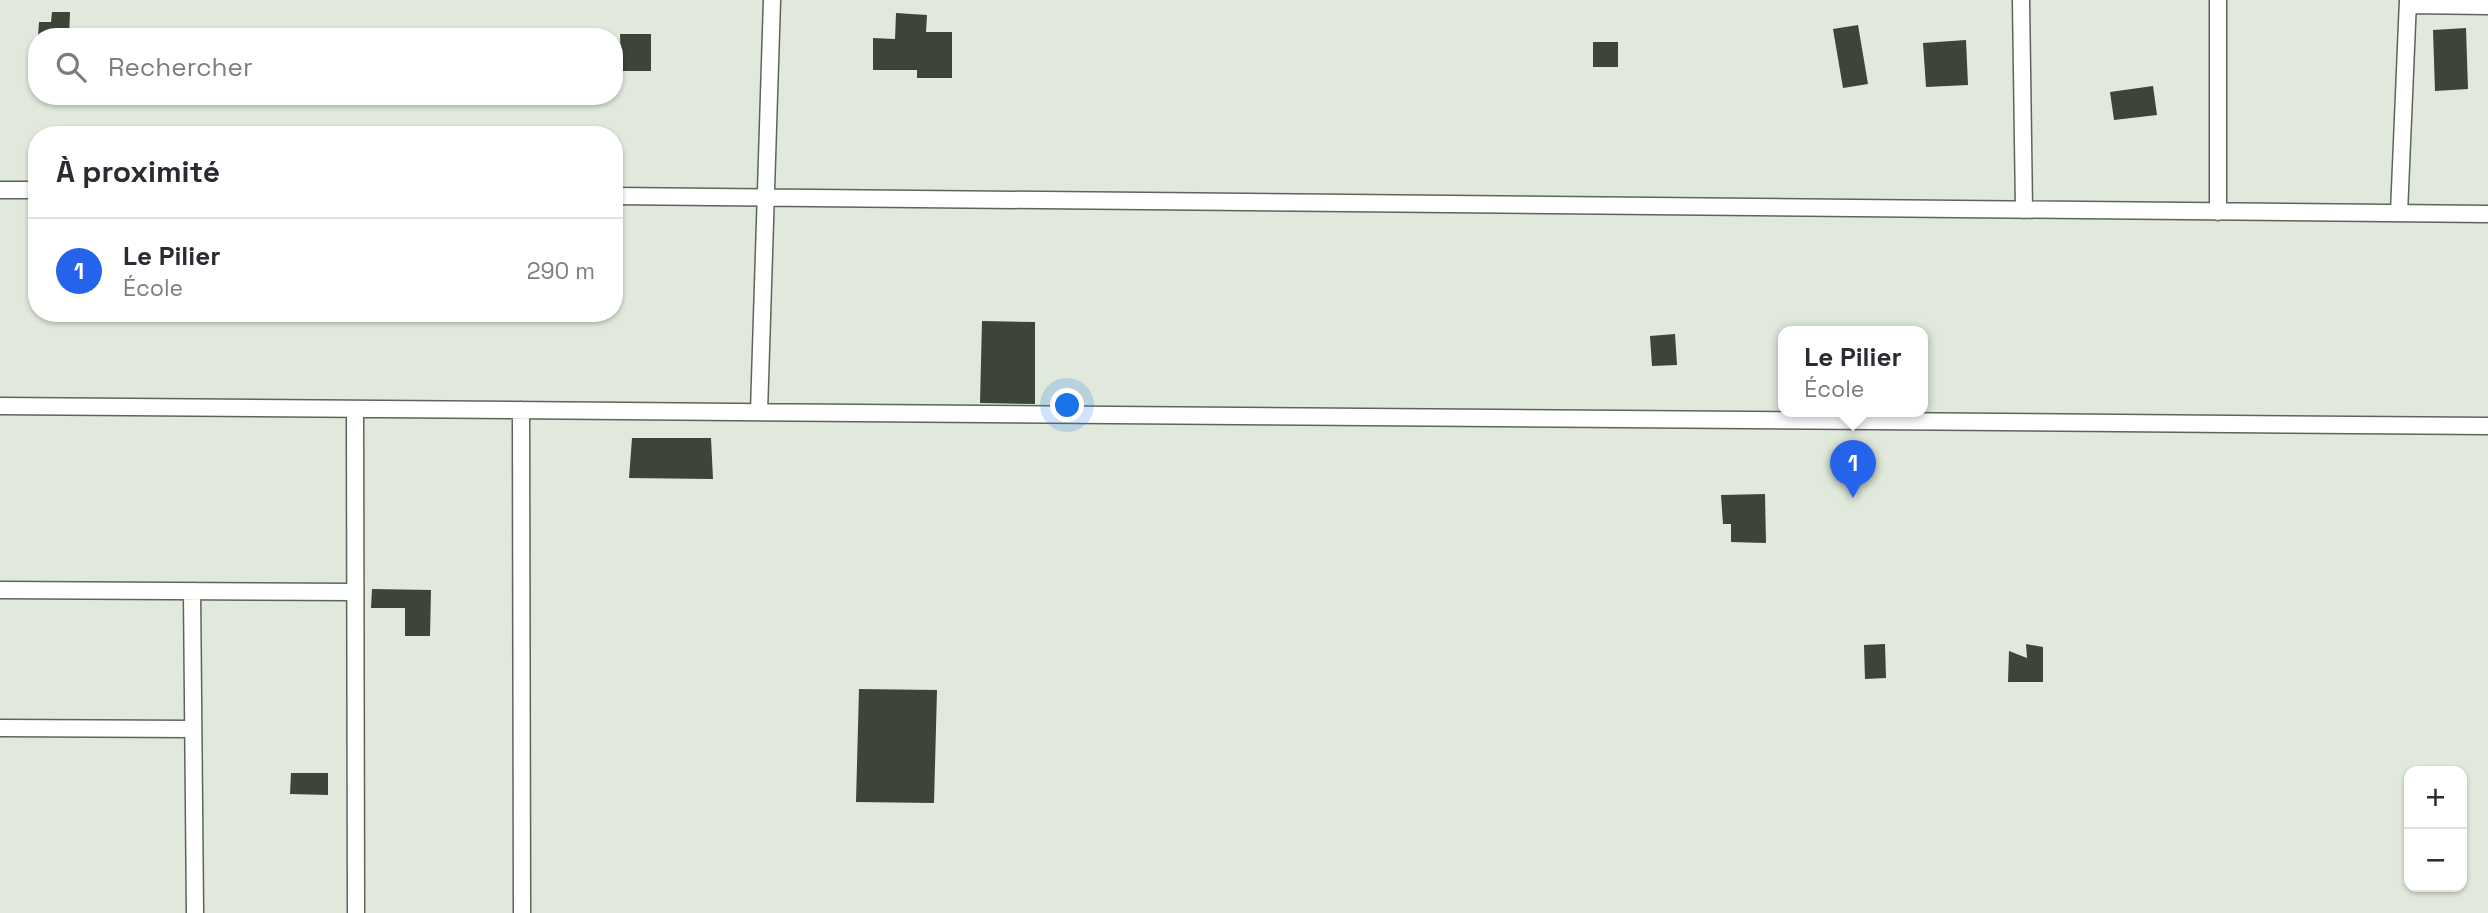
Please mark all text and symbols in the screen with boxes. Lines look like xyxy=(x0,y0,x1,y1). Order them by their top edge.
search box xyxy=(28,28,623,105)
icon: search xyxy=(52,48,90,86)
text: Rechercher xyxy=(108,50,253,84)
text: À proximité xyxy=(56,152,220,191)
text: Le Pilier xyxy=(123,239,220,273)
text: 1 xyxy=(74,256,84,286)
text: 290 m xyxy=(527,256,595,286)
text: École xyxy=(123,273,183,303)
popup xyxy=(1778,326,1928,417)
text: Le Pilier xyxy=(1804,340,1902,374)
text: École xyxy=(1804,374,1864,404)
your location xyxy=(1050,388,1084,422)
pin: 1 xyxy=(1830,440,1876,498)
map controls xyxy=(2404,766,2467,892)
button: + xyxy=(2404,766,2467,829)
button: − xyxy=(2404,829,2467,892)

